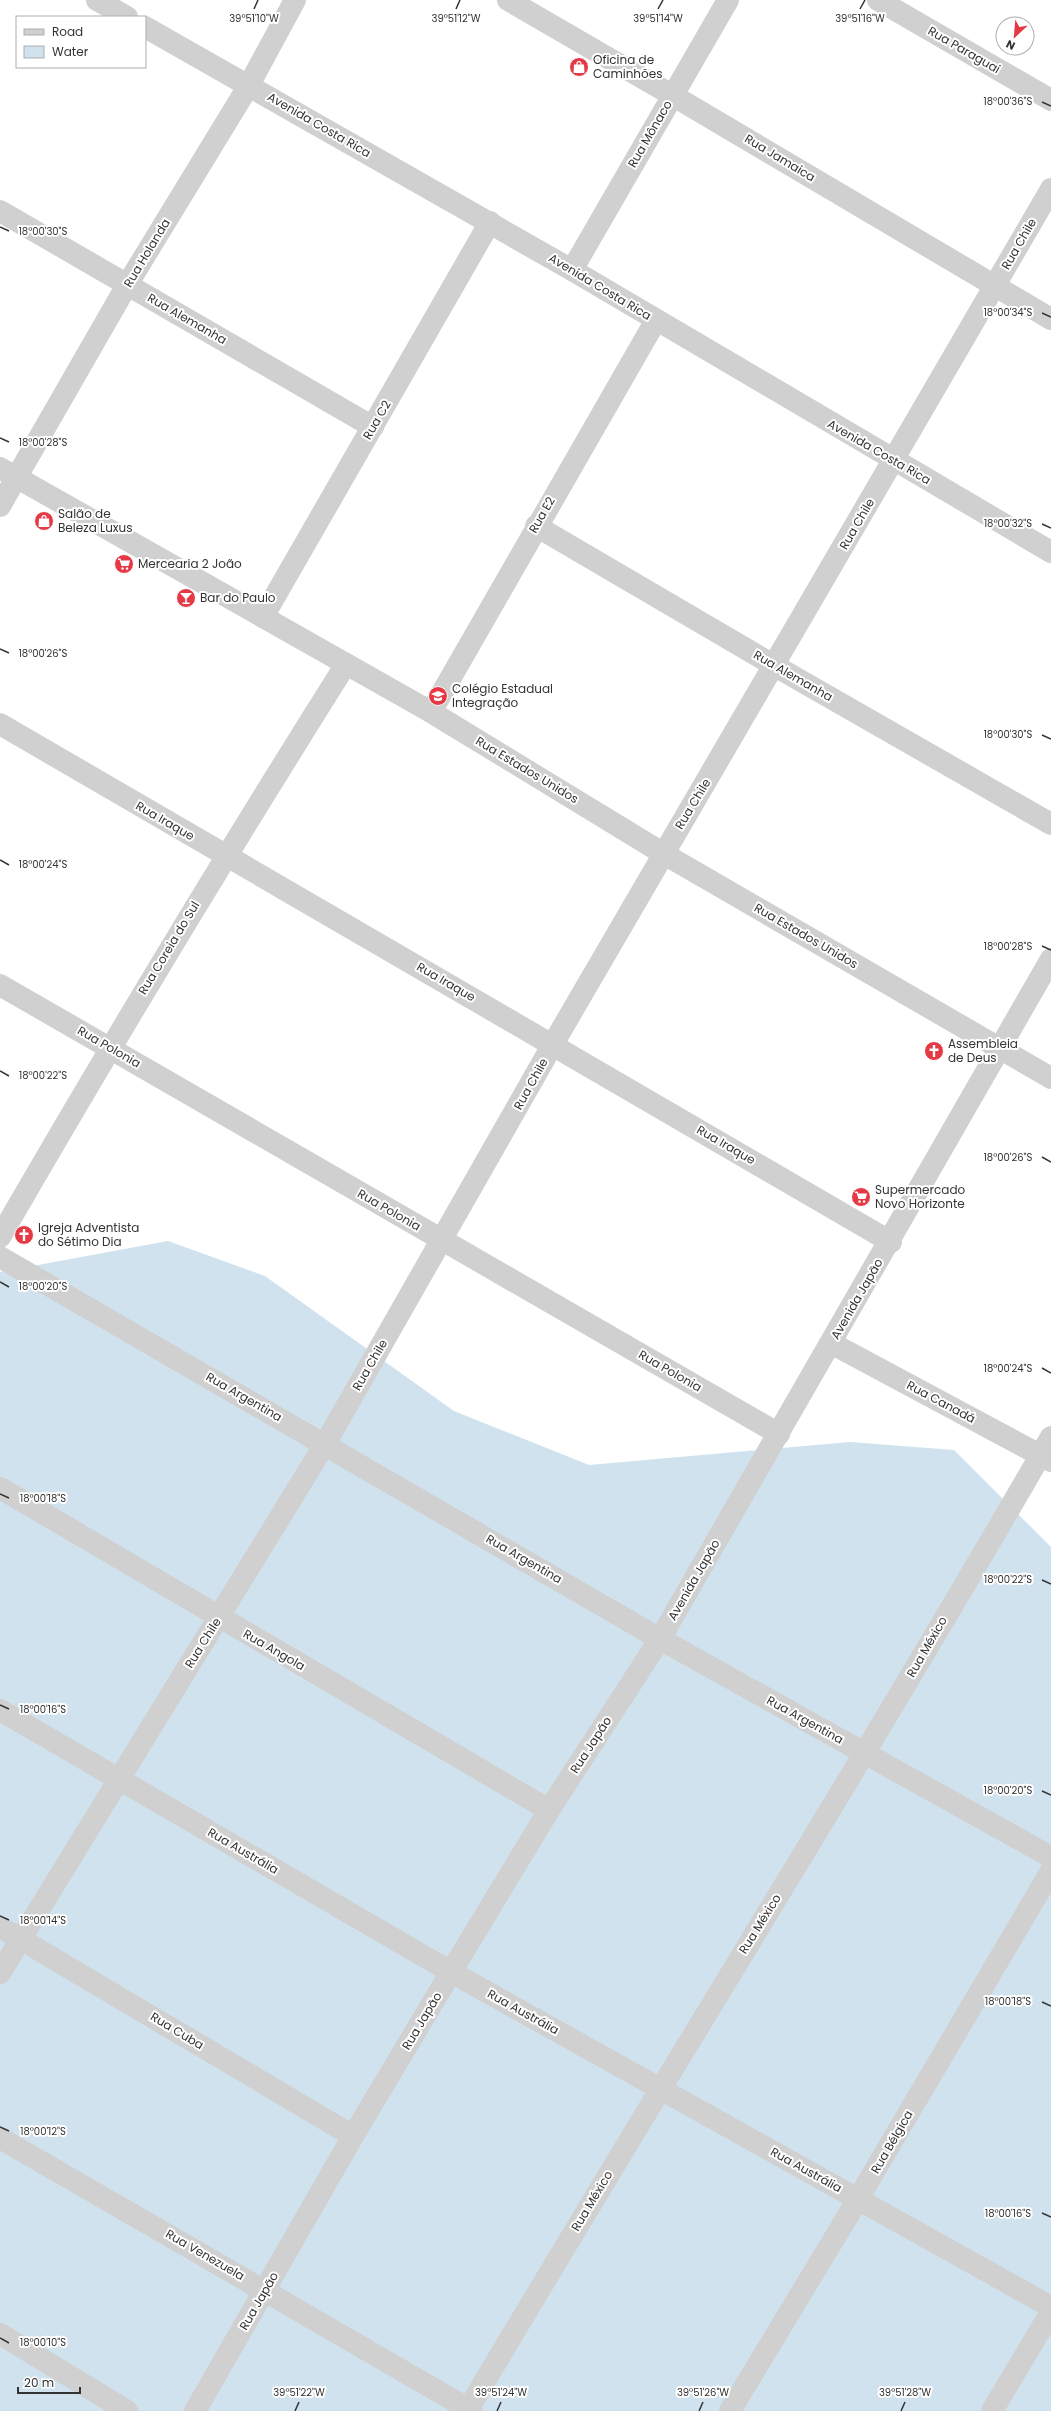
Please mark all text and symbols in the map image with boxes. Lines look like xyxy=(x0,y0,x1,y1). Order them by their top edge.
text: 39°51'10"W xyxy=(229,11,279,26)
text: 39°51'12"W xyxy=(432,11,481,26)
text: 39°51'14"W xyxy=(633,11,683,26)
text: 39°51'16"W xyxy=(835,11,885,26)
legend xyxy=(16,16,146,68)
north arrow xyxy=(995,16,1035,56)
street label: Rua Paraguai xyxy=(925,22,1004,77)
text: Road xyxy=(52,23,83,40)
text: N xyxy=(1003,36,1018,54)
text: Water xyxy=(52,43,89,60)
place label: Oficina de Caminhões xyxy=(593,51,662,82)
shop icon: Oficina de Caminhões xyxy=(568,56,590,78)
street label: Avenida Costa Rica xyxy=(264,88,374,161)
text: 18°00'36"S xyxy=(984,94,1033,109)
street label: Rua Mônaco xyxy=(623,97,676,171)
street label: Rua Jamaica xyxy=(742,130,819,185)
street label: Rua Holanda xyxy=(119,215,174,290)
street label: Rua Chile xyxy=(997,215,1040,273)
text: 18°00'30"S xyxy=(19,224,67,239)
street label: Avenida Costa Rica xyxy=(546,249,655,324)
street label: Rua Alemanha xyxy=(145,289,230,348)
text: 18°00'34"S xyxy=(984,305,1032,320)
street label: Rua C2 xyxy=(359,397,395,442)
street label: Avenida Costa Rica xyxy=(824,415,934,488)
text: 18°00'28"S xyxy=(19,435,67,450)
street label: Rua E2 xyxy=(524,493,559,536)
street label: Rua Chile xyxy=(835,495,878,553)
place label: Salão de Beleza Luxus xyxy=(58,505,133,536)
shop icon: Salão de Beleza Luxus xyxy=(33,510,55,532)
text: 18°00'32"S xyxy=(984,516,1032,531)
supermarket icon: Mercearia 2 João xyxy=(113,553,135,575)
place label: Mercearia 2 João xyxy=(138,555,242,572)
bar icon: Bar do Paulo xyxy=(175,587,197,609)
place label: Bar do Paulo xyxy=(200,589,276,606)
text: 18°00'26"S xyxy=(19,646,67,661)
street label: Rua Alemanha xyxy=(751,646,836,705)
place label: Colégio Estadual Integração xyxy=(452,680,553,711)
school or university icon: Colégio Estadual Integração xyxy=(427,685,449,707)
text: 18°00'30"S xyxy=(984,727,1032,742)
street label: Rua Estados Unidos xyxy=(473,732,582,807)
street label: Rua Chile xyxy=(671,775,714,832)
street label: Rua Iraque xyxy=(133,797,198,844)
text: 18°00'24"S xyxy=(19,857,67,872)
street label: Rua Coreia do Sul xyxy=(134,898,203,998)
street label: Rua Estados Unidos xyxy=(751,899,861,972)
text: 18°00'28"S xyxy=(984,939,1032,954)
street label: Rua Iraque xyxy=(414,958,479,1005)
street label: Rua Polonia xyxy=(75,1022,144,1072)
place label: Assembleia de Deus xyxy=(948,1035,1018,1066)
church icon: Assembleia de Deus xyxy=(923,1040,945,1062)
street label: Rua Chile xyxy=(509,1055,552,1113)
text: 18°00'22"S xyxy=(19,1068,67,1083)
street label: Rua Iraque xyxy=(694,1121,759,1168)
text: 18°00'26"S xyxy=(984,1150,1032,1165)
place label: Supermercado Novo Horizonte xyxy=(875,1181,966,1212)
street label: Rua Polonia xyxy=(355,1185,424,1235)
supermarket icon: Supermercado Novo Horizonte xyxy=(850,1186,872,1208)
place label: Igreja Adventista do Sétimo Dia xyxy=(38,1219,139,1250)
church icon: Igreja Adventista do Sétimo Dia xyxy=(13,1224,35,1246)
street label: Avenida Japão xyxy=(827,1255,887,1342)
text: 18°00'20"S xyxy=(19,1279,67,1294)
street label: Rua Chile xyxy=(348,1336,391,1394)
street label: Rua Polonia xyxy=(636,1346,705,1396)
text: 18°00'24"S xyxy=(984,1361,1032,1376)
street label: Rua Argentina xyxy=(203,1368,285,1425)
street label: Rua Canadá xyxy=(904,1376,979,1427)
text: 18°00'18"S xyxy=(20,1491,66,1506)
street label: Rua Argentina xyxy=(483,1530,565,1587)
street label: Avenida Japão xyxy=(664,1536,724,1623)
text: 18°00'22"S xyxy=(984,1572,1032,1587)
street label: Rua México xyxy=(902,1613,951,1680)
street label: Rua Chile xyxy=(180,1614,225,1671)
street label: Rua Angola xyxy=(240,1625,308,1674)
street label: Rua Argentina xyxy=(764,1691,847,1748)
text: 18°00'16"S xyxy=(20,1702,66,1717)
street label: Rua Japão xyxy=(566,1713,615,1776)
text: 18°00'20"S xyxy=(984,1783,1032,1798)
street label: Rua Austrália xyxy=(205,1823,282,1878)
street label: Rua México xyxy=(734,1890,785,1957)
text: 18°00'14"S xyxy=(20,1913,66,1928)
street label: Rua Austrália xyxy=(484,1985,562,2038)
street label: Rua Japão xyxy=(398,1988,446,2053)
text: 18°00'18"S xyxy=(985,1994,1031,2009)
street label: Rua Cuba xyxy=(147,2008,207,2053)
street label: Rua Bélgica xyxy=(867,2107,917,2177)
text: 18°00'12"S xyxy=(20,2124,66,2139)
street label: Rua Austrália xyxy=(767,2143,845,2196)
street label: Rua México xyxy=(567,2167,616,2234)
text: 18°00'16"S xyxy=(985,2206,1031,2221)
street label: Rua Venezuela xyxy=(163,2225,248,2284)
street label: Rua Japão xyxy=(235,2268,282,2333)
text: 18°00'10"S xyxy=(20,2335,66,2350)
scale bar xyxy=(18,2369,80,2395)
text: 20 m xyxy=(24,2374,54,2391)
text: 39°51'22"W xyxy=(273,2385,325,2400)
text: 39°51'24"W xyxy=(475,2385,527,2400)
text: 39°51'26"W xyxy=(677,2385,729,2400)
text: 39°51'28"W xyxy=(879,2385,931,2400)

